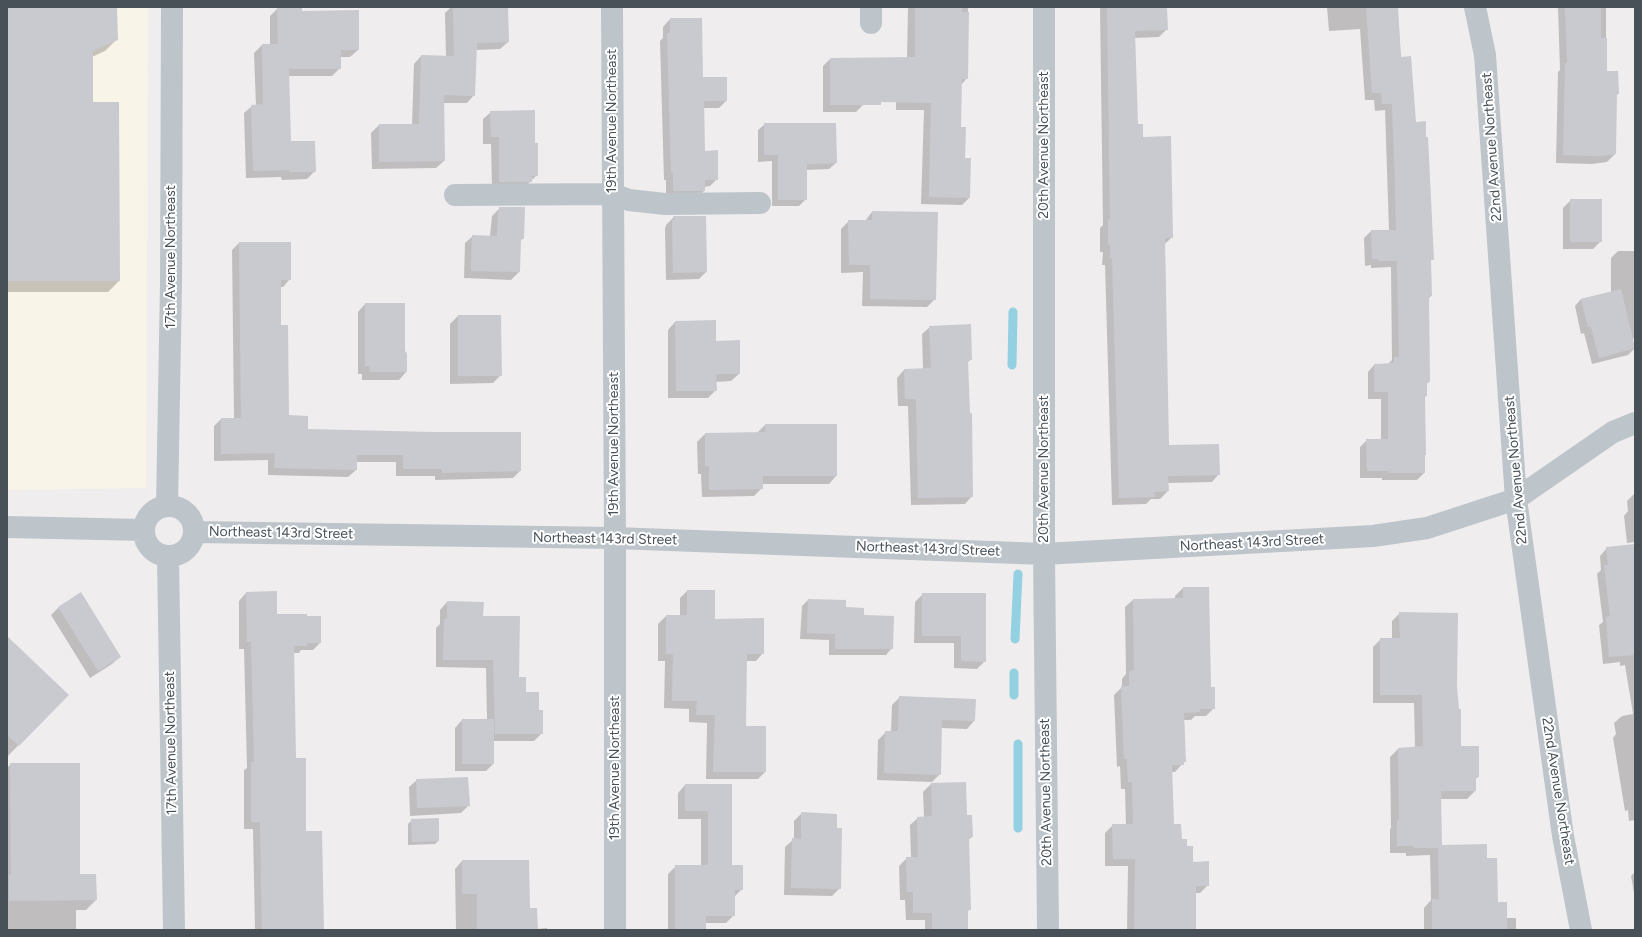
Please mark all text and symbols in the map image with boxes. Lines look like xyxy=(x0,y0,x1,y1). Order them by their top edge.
street label: 19th Avenue Northeast xyxy=(604,49,620,193)
street label: 20th Avenue Northeast xyxy=(1036,71,1052,219)
street label: 22nd Avenue Northeast xyxy=(1478,72,1506,222)
street label: 17th Avenue Northeast xyxy=(163,185,179,329)
street label: 19th Avenue Northeast xyxy=(606,372,622,516)
street label: 20th Avenue Northeast xyxy=(1036,395,1052,543)
street label: 22nd Avenue Northeast xyxy=(1501,395,1531,545)
street label: Northeast 143rd Street xyxy=(209,523,353,543)
street label: Northeast 143rd Street xyxy=(533,529,677,549)
street label: Northeast 143rd Street xyxy=(1179,531,1325,555)
street label: Northeast 143rd Street xyxy=(855,538,1001,560)
street label: 17th Avenue Northeast xyxy=(161,671,181,815)
street label: 19th Avenue Northeast xyxy=(607,696,623,840)
street label: 22nd Avenue Northeast xyxy=(1538,716,1578,866)
street label: 20th Avenue Northeast xyxy=(1036,718,1056,866)

